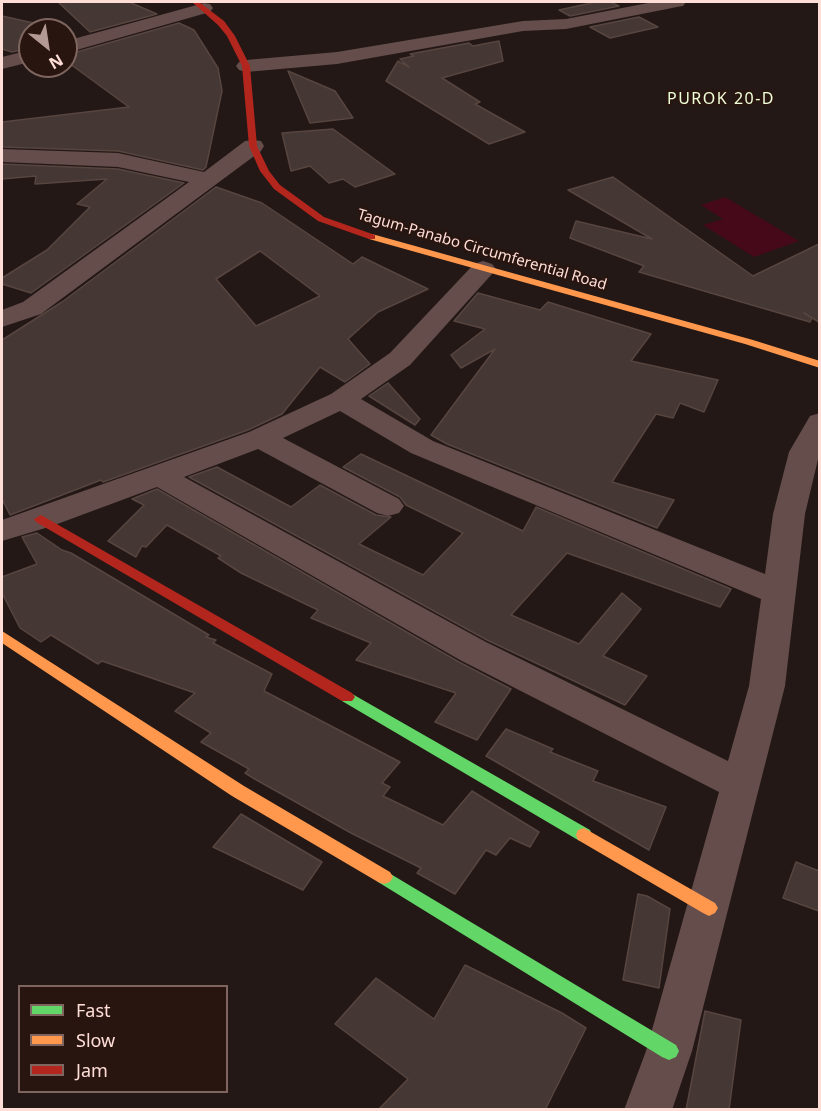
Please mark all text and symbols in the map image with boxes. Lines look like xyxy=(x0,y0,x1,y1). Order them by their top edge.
north arrow xyxy=(18,18,78,78)
text: N xyxy=(45,49,67,75)
district label: PUROK 20-D xyxy=(667,89,775,109)
street label: Tagum-Panabo Circumferential Road xyxy=(355,206,609,294)
legend xyxy=(18,985,228,1093)
text: Fast xyxy=(76,998,111,1022)
text: Slow xyxy=(76,1028,115,1052)
text: Jam xyxy=(76,1058,108,1082)

